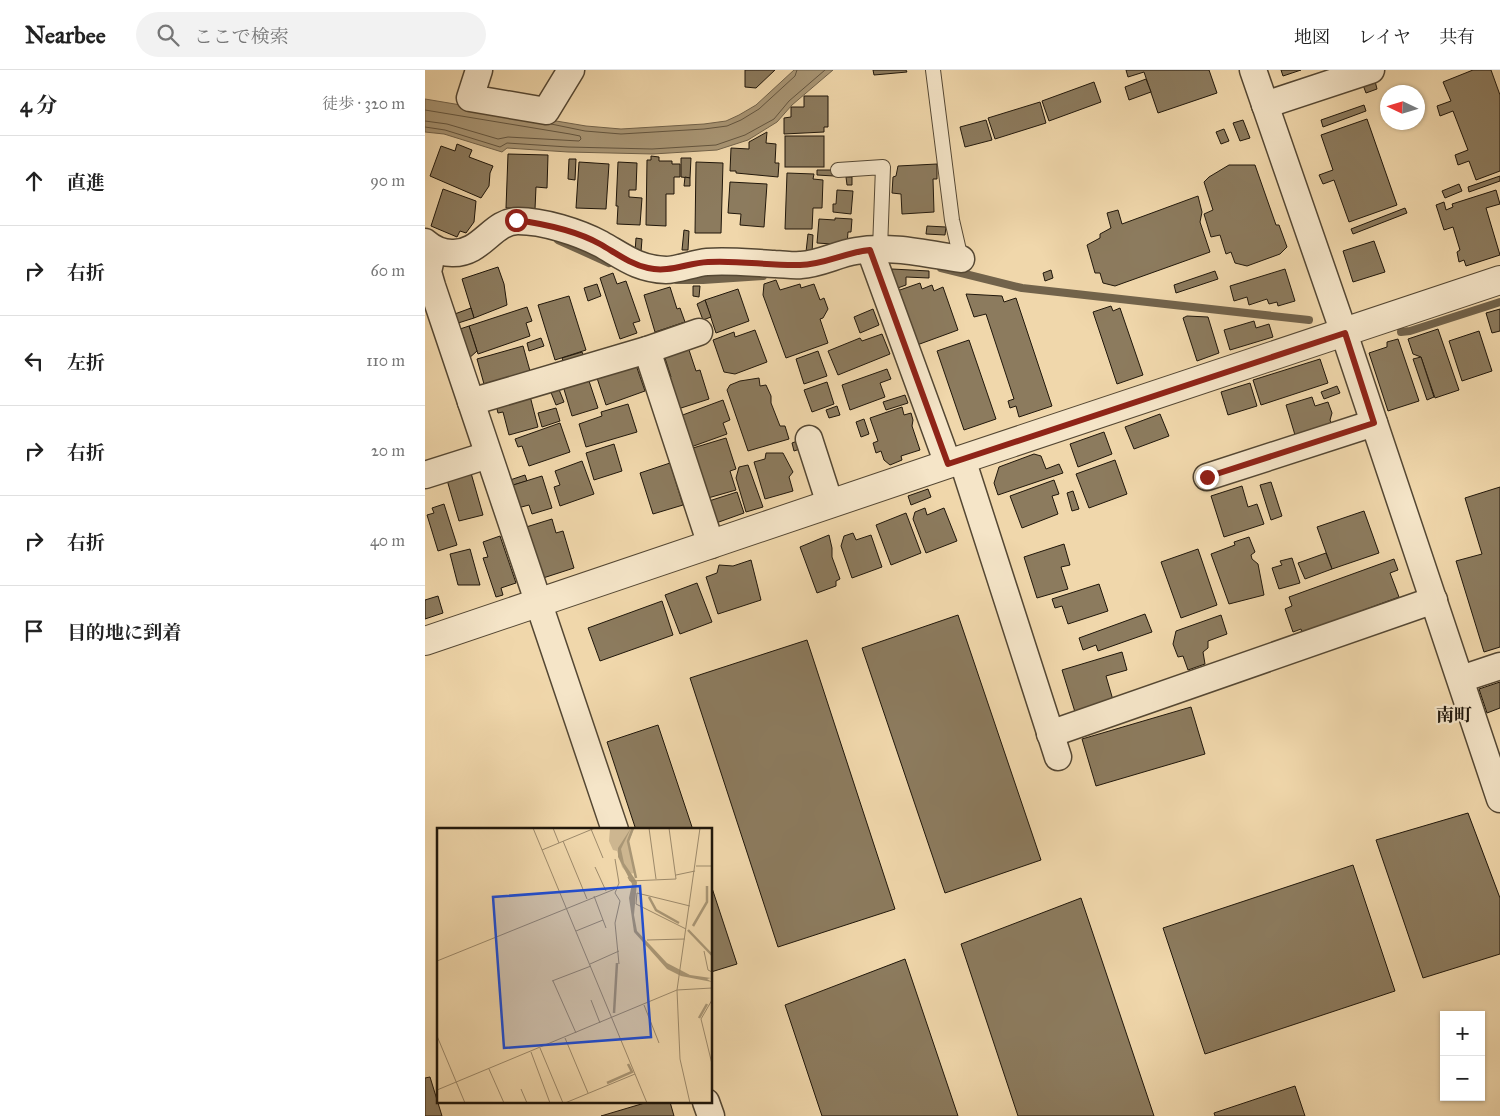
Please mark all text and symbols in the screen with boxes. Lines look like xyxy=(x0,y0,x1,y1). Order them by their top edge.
search box xyxy=(136,12,486,57)
text: Nearbee xyxy=(25,20,106,50)
icon: search xyxy=(154,21,182,49)
text: ここで検索 xyxy=(194,25,289,48)
text: 地図 xyxy=(1294,26,1330,48)
text: レイヤ xyxy=(1358,26,1411,48)
text: 共有 xyxy=(1439,26,1475,48)
north arrow xyxy=(1380,85,1425,130)
text: 4 分 xyxy=(20,92,57,118)
text: 徒歩 · 320 m xyxy=(322,94,405,113)
icon: ahead xyxy=(20,167,48,195)
text: 直進 xyxy=(67,171,105,194)
text: 90 m xyxy=(370,171,405,190)
route start xyxy=(505,209,528,232)
icon: right xyxy=(20,257,48,285)
text: 右折 xyxy=(67,261,105,284)
text: 60 m xyxy=(371,261,405,280)
icon: left xyxy=(20,347,48,375)
text: 左折 xyxy=(67,351,105,374)
text: 110 m xyxy=(366,351,405,370)
icon: right xyxy=(20,437,48,465)
text: 右折 xyxy=(67,441,105,464)
text: 20 m xyxy=(371,441,405,460)
route end xyxy=(1196,466,1219,489)
icon: right xyxy=(20,527,48,555)
text: 右折 xyxy=(67,531,105,554)
text: 40 m xyxy=(370,531,405,550)
icon: arrive xyxy=(20,617,48,645)
text: 目的地に到着 xyxy=(67,621,181,644)
district label: 南町 xyxy=(1436,704,1472,726)
inset map xyxy=(437,828,713,1104)
map controls xyxy=(1440,1011,1485,1101)
button: + xyxy=(1440,1011,1485,1056)
button: − xyxy=(1440,1056,1485,1101)

